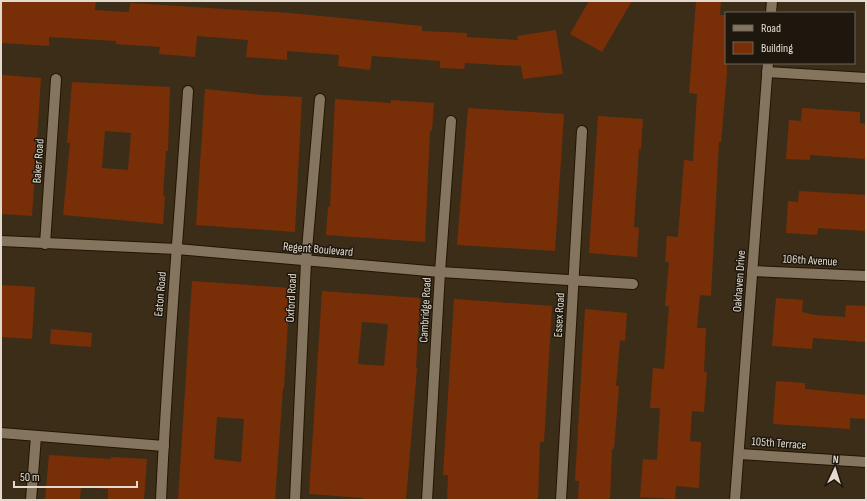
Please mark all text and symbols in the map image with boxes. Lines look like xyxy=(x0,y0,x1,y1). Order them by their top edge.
legend xyxy=(725,12,855,64)
text: Road xyxy=(761,21,781,36)
text: Building xyxy=(761,41,793,56)
street label: Baker Road xyxy=(29,138,48,184)
street label: Regent Boulevard xyxy=(282,239,354,260)
street label: Oakhaven Drive xyxy=(730,249,749,313)
street label: 106th Avenue xyxy=(782,252,838,269)
street label: Eaton Road xyxy=(151,271,170,317)
street label: Oxford Road xyxy=(283,273,300,323)
street label: Cambridge Road xyxy=(416,277,435,343)
street label: Essex Road xyxy=(551,292,568,338)
street label: 105th Terrace xyxy=(751,434,807,453)
north arrow xyxy=(815,449,855,489)
text: N xyxy=(832,453,839,466)
scale bar xyxy=(14,463,137,489)
text: 50 m xyxy=(20,470,40,485)

